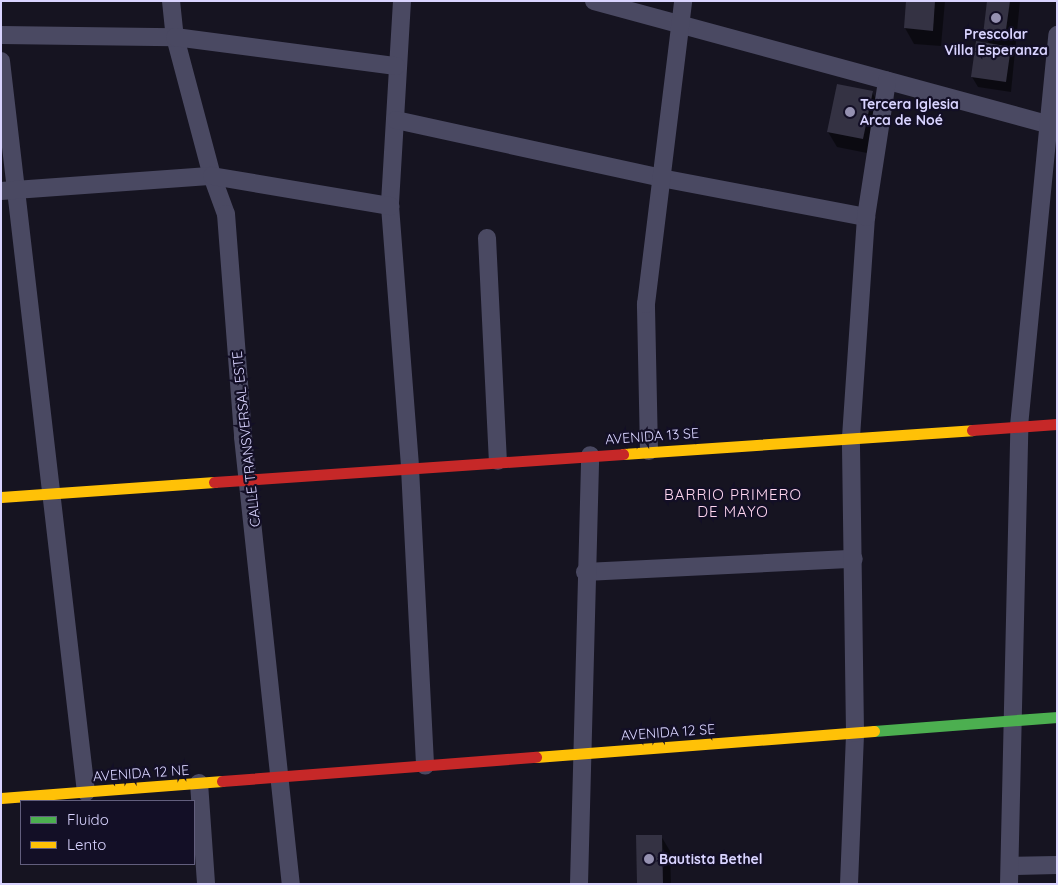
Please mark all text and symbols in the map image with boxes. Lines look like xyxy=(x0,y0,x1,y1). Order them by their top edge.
marker: Prescolar Villa Esperanza xyxy=(990,12,1002,24)
place label: Prescolar Villa Esperanza xyxy=(944,26,1048,58)
place label: Tercera Iglesia Arca de Noé xyxy=(860,96,959,128)
marker: Tercera Iglesia Arca de Noé xyxy=(844,106,856,118)
street label: CALLE TRANSVERSAL ESTE xyxy=(228,350,264,528)
street label: AVENIDA 13 SE xyxy=(605,424,699,448)
district label: BARRIO PRIMERO DE MAYO xyxy=(662,485,804,520)
street label: AVENIDA 12 SE xyxy=(620,720,716,744)
street label: AVENIDA 12 NE xyxy=(92,761,190,785)
legend xyxy=(20,800,195,865)
text: Fluido xyxy=(67,810,109,829)
text: Lento xyxy=(67,835,106,854)
place label: Bautista Bethel xyxy=(659,851,763,867)
marker: Bautista Bethel xyxy=(643,853,655,865)

